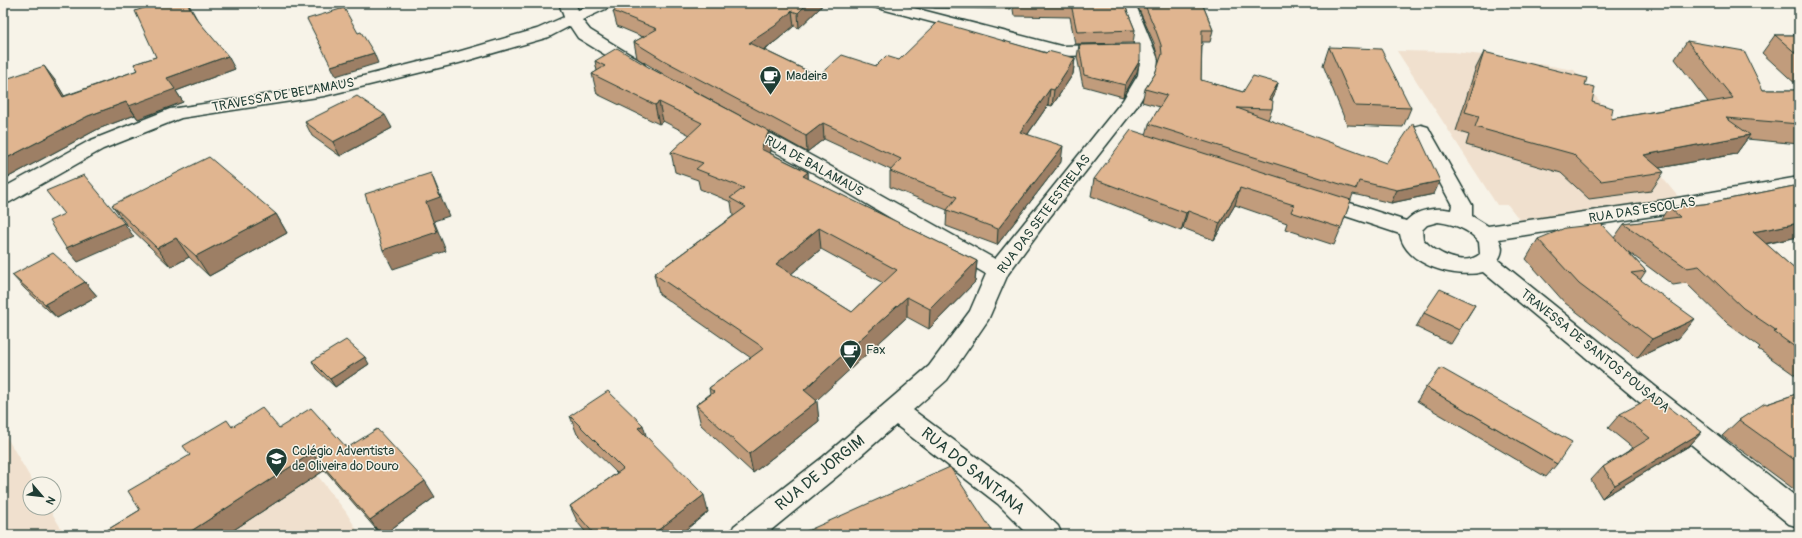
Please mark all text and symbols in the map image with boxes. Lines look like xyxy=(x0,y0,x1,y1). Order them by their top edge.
cafe icon: Madeira xyxy=(757,63,783,96)
place label: Madeira xyxy=(786,68,827,84)
street label: TRAVESSA DE BELAMAUS xyxy=(211,75,355,115)
street label: RUA DE BALAMAUS xyxy=(762,132,866,200)
street label: RUA DAS SETE ESTRELAS xyxy=(994,151,1094,277)
street label: RUA DAS ESCOLAS xyxy=(1587,194,1697,226)
street label: TRAVESSA DE SANTOS POUSADA xyxy=(1517,286,1673,417)
cafe icon: Fax xyxy=(838,337,864,370)
place label: Fax xyxy=(866,342,886,358)
street label: RUA DO SANTANA xyxy=(917,423,1029,519)
street label: RUA DE JORGIM xyxy=(771,431,869,515)
place label: Colégio Adventista de Oliveira do Douro xyxy=(292,443,399,474)
school or university icon: Colégio Adventista de Oliveira do Douro xyxy=(263,445,289,478)
north arrow xyxy=(22,476,62,516)
text: N xyxy=(43,494,58,507)

